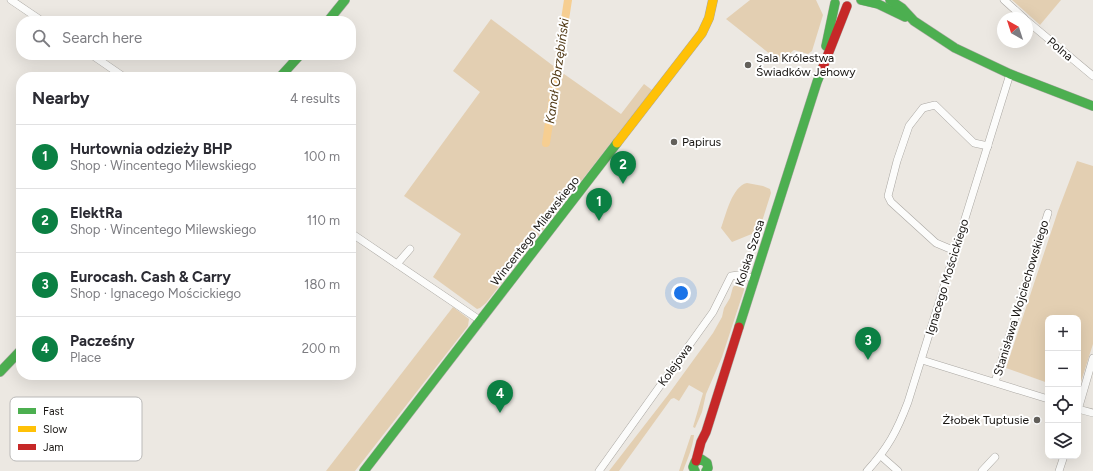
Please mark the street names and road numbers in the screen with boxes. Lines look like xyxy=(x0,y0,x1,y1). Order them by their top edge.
street label: Polna xyxy=(1044,34,1076,64)
street label: Wincentego Milewskiego xyxy=(488,174,582,288)
street label: Ignacego Mościckiego xyxy=(923,217,971,337)
street label: Kolska Szosa xyxy=(733,218,767,288)
street label: Stanisława Wojciechowskiego xyxy=(991,218,1051,378)
street label: Kolejowa xyxy=(655,341,695,389)

